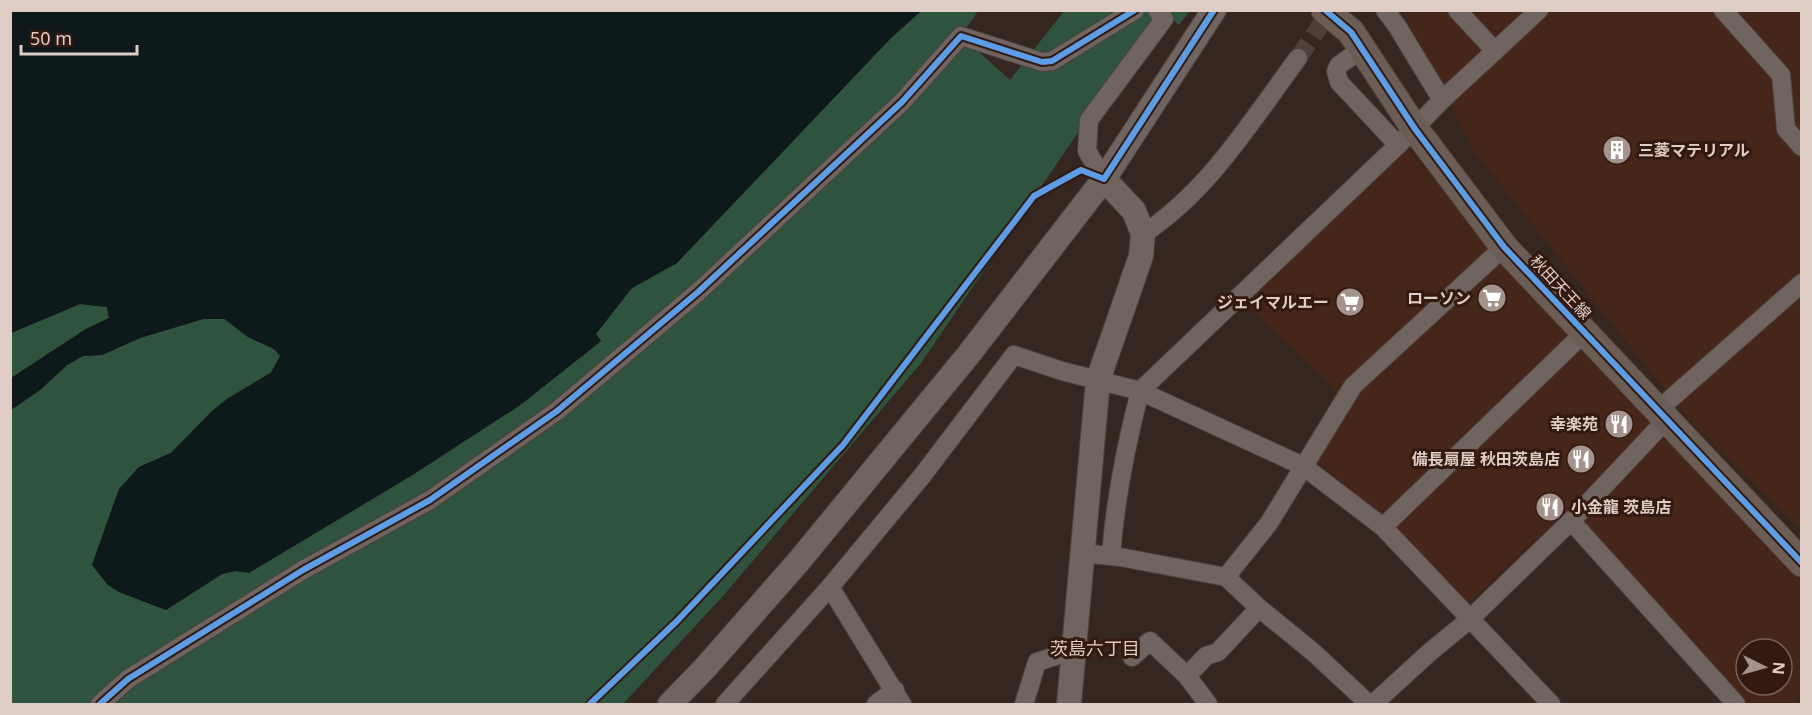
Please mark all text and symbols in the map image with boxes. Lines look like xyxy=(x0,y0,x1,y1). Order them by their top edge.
scale bar xyxy=(21,18,136,56)
text: 50 m xyxy=(30,26,72,50)
building icon: 三菱マテリアル xyxy=(1601,134,1633,166)
place label: 三菱マテリアル xyxy=(1638,139,1750,161)
street label: 秋田天王線 xyxy=(1526,250,1596,324)
supermarket icon: ローソン xyxy=(1476,282,1508,314)
supermarket icon: ジェイマルエー xyxy=(1334,286,1366,318)
place label: ローソン xyxy=(1407,287,1471,309)
place label: ジェイマルエー xyxy=(1217,291,1329,313)
restaurant icon: 幸楽苑 xyxy=(1603,408,1635,440)
place label: 幸楽苑 xyxy=(1550,413,1598,435)
restaurant icon: 備長扇屋 秋田茨島店 xyxy=(1565,443,1597,475)
place label: 備長扇屋 秋田茨島店 xyxy=(1412,448,1560,470)
restaurant icon: 小金龍 茨島店 xyxy=(1534,491,1566,523)
place label: 小金龍 茨島店 xyxy=(1571,496,1671,518)
district label: 茨島六丁目 xyxy=(1050,636,1140,660)
north arrow xyxy=(1734,637,1794,697)
text: N xyxy=(1767,661,1790,676)

